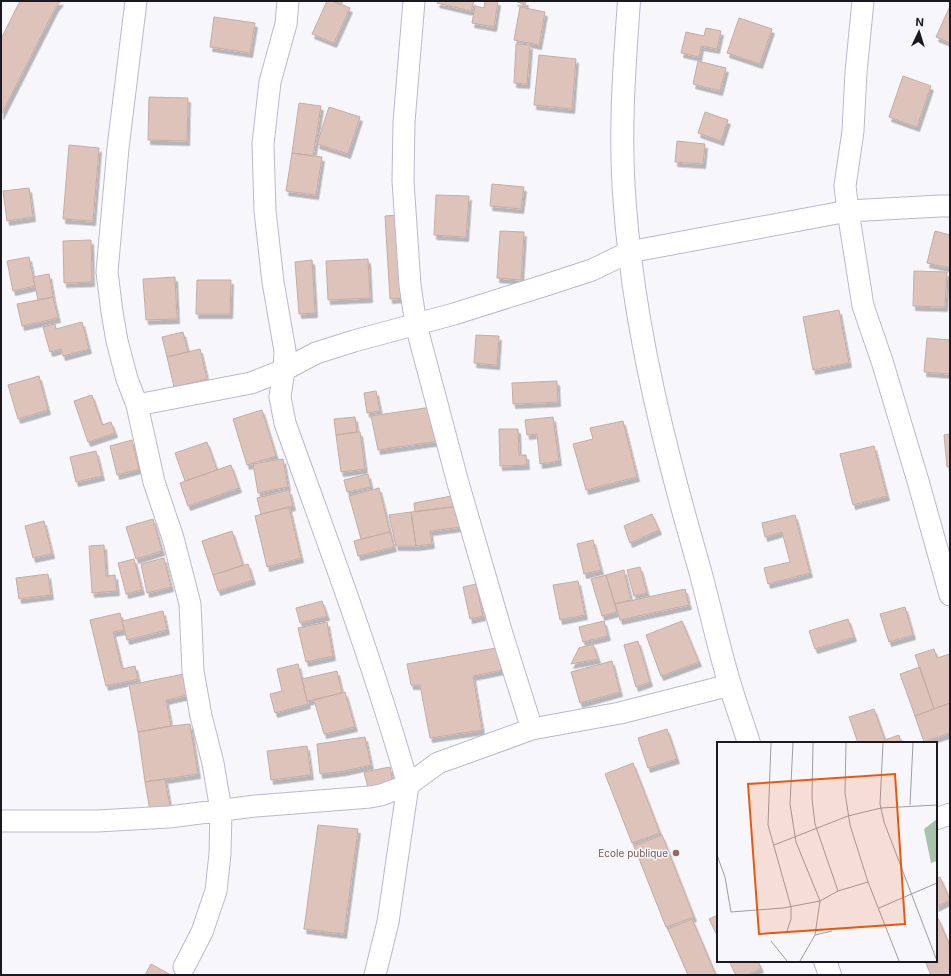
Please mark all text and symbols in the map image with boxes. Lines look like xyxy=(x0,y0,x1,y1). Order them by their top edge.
north arrow xyxy=(899,12,939,52)
text: N xyxy=(915,15,924,29)
inset map xyxy=(717,742,937,962)
place label: Ecole publique xyxy=(598,847,668,859)
marker: Ecole publique xyxy=(671,848,681,858)

